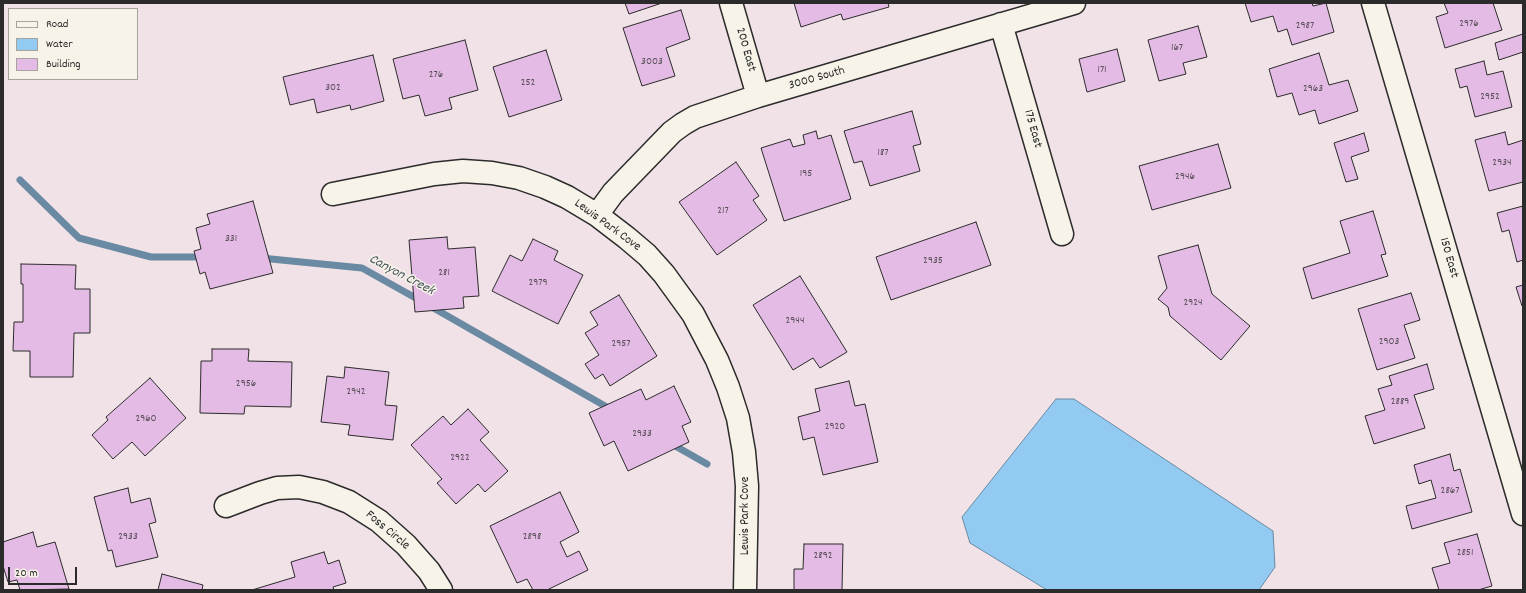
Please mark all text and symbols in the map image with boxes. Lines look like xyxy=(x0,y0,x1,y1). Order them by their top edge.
legend xyxy=(8,8,138,80)
text: Road xyxy=(46,16,68,33)
house number: 2976 xyxy=(1459,17,1479,31)
house number: 2987 xyxy=(1296,19,1314,33)
street label: 200 East xyxy=(731,26,759,74)
text: Water xyxy=(46,36,73,53)
house number: 167 xyxy=(1171,41,1183,55)
house number: 3003 xyxy=(641,55,663,69)
text: Building xyxy=(46,56,81,73)
house number: 171 xyxy=(1097,63,1107,77)
street label: 3000 South xyxy=(787,64,847,94)
house number: 276 xyxy=(429,68,443,82)
house number: 252 xyxy=(521,76,535,90)
house number: 302 xyxy=(325,81,341,95)
house number: 2963 xyxy=(1303,82,1323,96)
house number: 2952 xyxy=(1480,90,1500,104)
street label: 175 East xyxy=(1019,108,1045,150)
house number: 187 xyxy=(877,146,889,160)
house number: 2934 xyxy=(1492,156,1512,170)
house number: 195 xyxy=(800,167,812,181)
house number: 2946 xyxy=(1175,170,1195,184)
street label: Lewis Park Cove xyxy=(571,197,643,255)
house number: 217 xyxy=(717,204,729,218)
house number: 331 xyxy=(225,232,237,246)
street label: 150 East xyxy=(1435,236,1461,280)
water label: Canyon Creek xyxy=(365,252,437,300)
house number: 2935 xyxy=(923,254,943,268)
house number: 281 xyxy=(438,266,450,280)
house number: 2979 xyxy=(528,276,548,290)
house number: 2924 xyxy=(1183,296,1203,310)
house number: 2944 xyxy=(786,314,804,328)
house number: 2903 xyxy=(1379,335,1399,349)
house number: 2957 xyxy=(611,337,631,351)
house number: 2956 xyxy=(236,377,256,391)
house number: 2942 xyxy=(346,385,366,399)
house number: 2889 xyxy=(1391,395,1409,409)
house number: 2960 xyxy=(135,412,157,426)
house number: 2920 xyxy=(825,420,845,434)
house number: 2933 xyxy=(632,427,652,441)
house number: 2922 xyxy=(450,451,470,465)
street label: Lewis Park Cove xyxy=(738,477,754,555)
house number: 2867 xyxy=(1441,484,1459,498)
street label: Foss Circle xyxy=(362,508,412,554)
house number: 2933 xyxy=(118,530,138,544)
house number: 2898 xyxy=(523,530,541,544)
house number: 2851 xyxy=(1457,546,1473,560)
house number: 2892 xyxy=(813,549,833,563)
scale bar xyxy=(10,559,79,585)
text: 20 m xyxy=(15,565,38,582)

